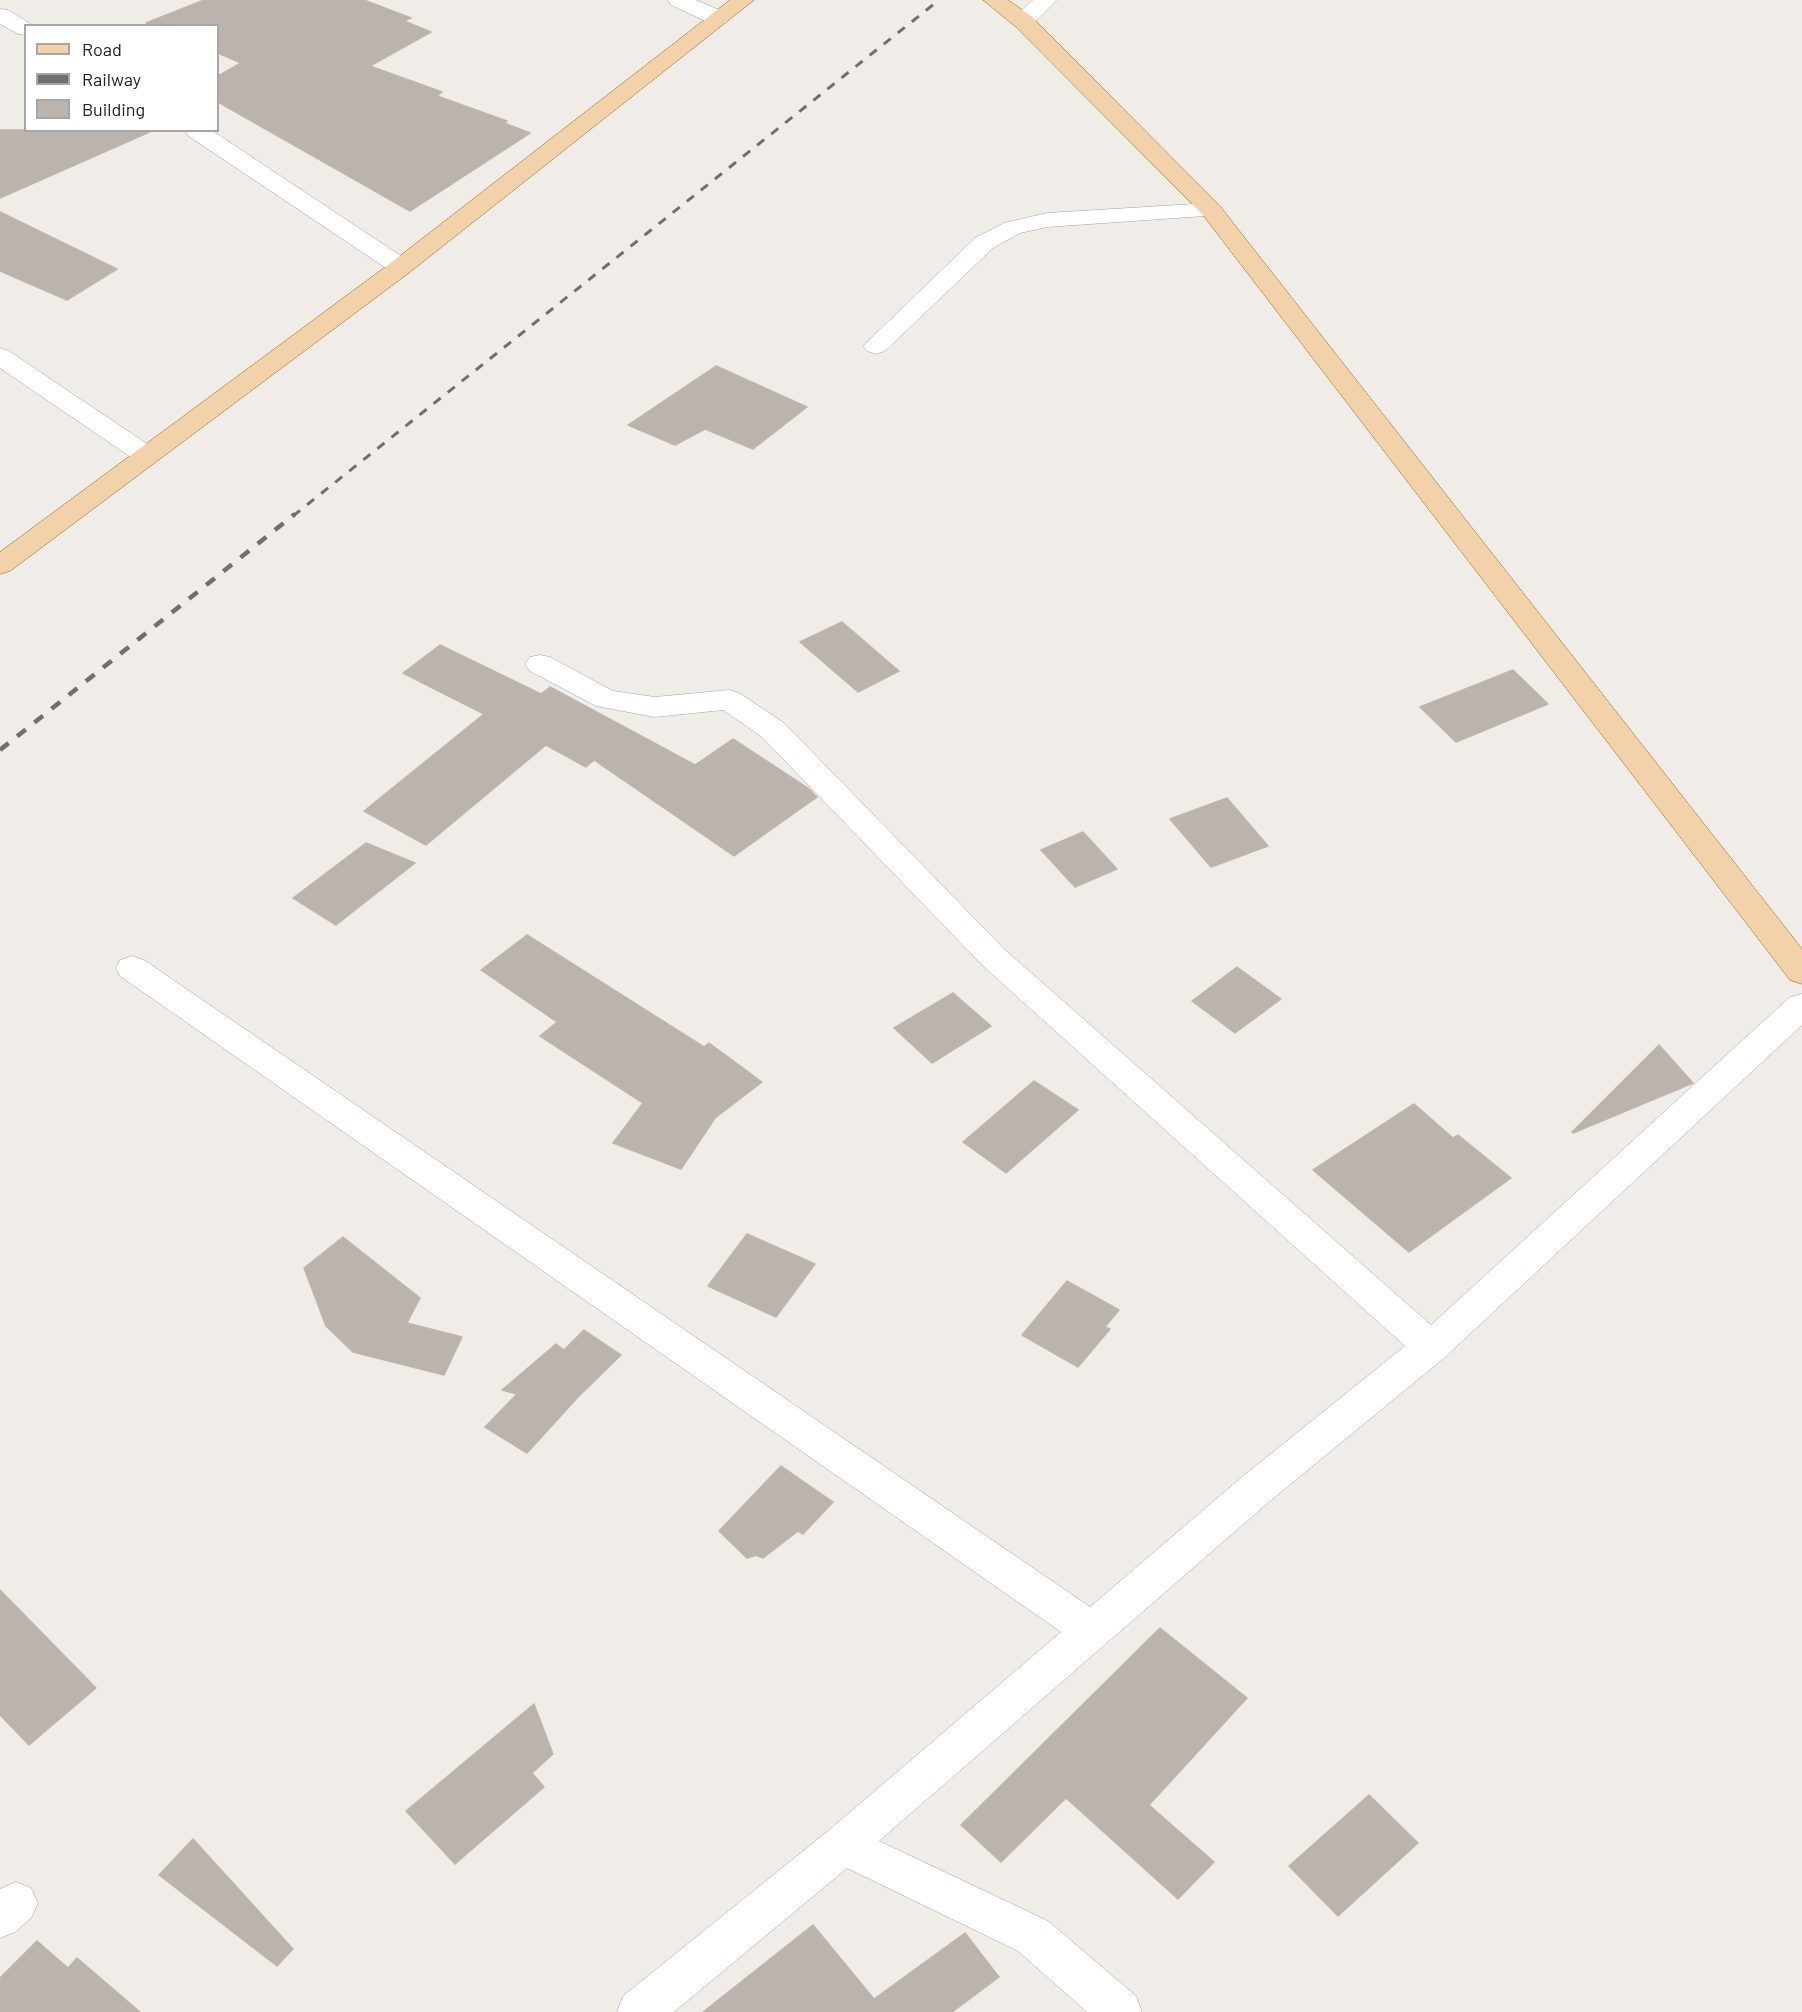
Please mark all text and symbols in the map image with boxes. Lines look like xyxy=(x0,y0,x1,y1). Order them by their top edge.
legend xyxy=(24,24,219,132)
text: Road xyxy=(82,38,122,60)
text: Railway xyxy=(82,68,141,90)
text: Building xyxy=(82,98,145,120)

